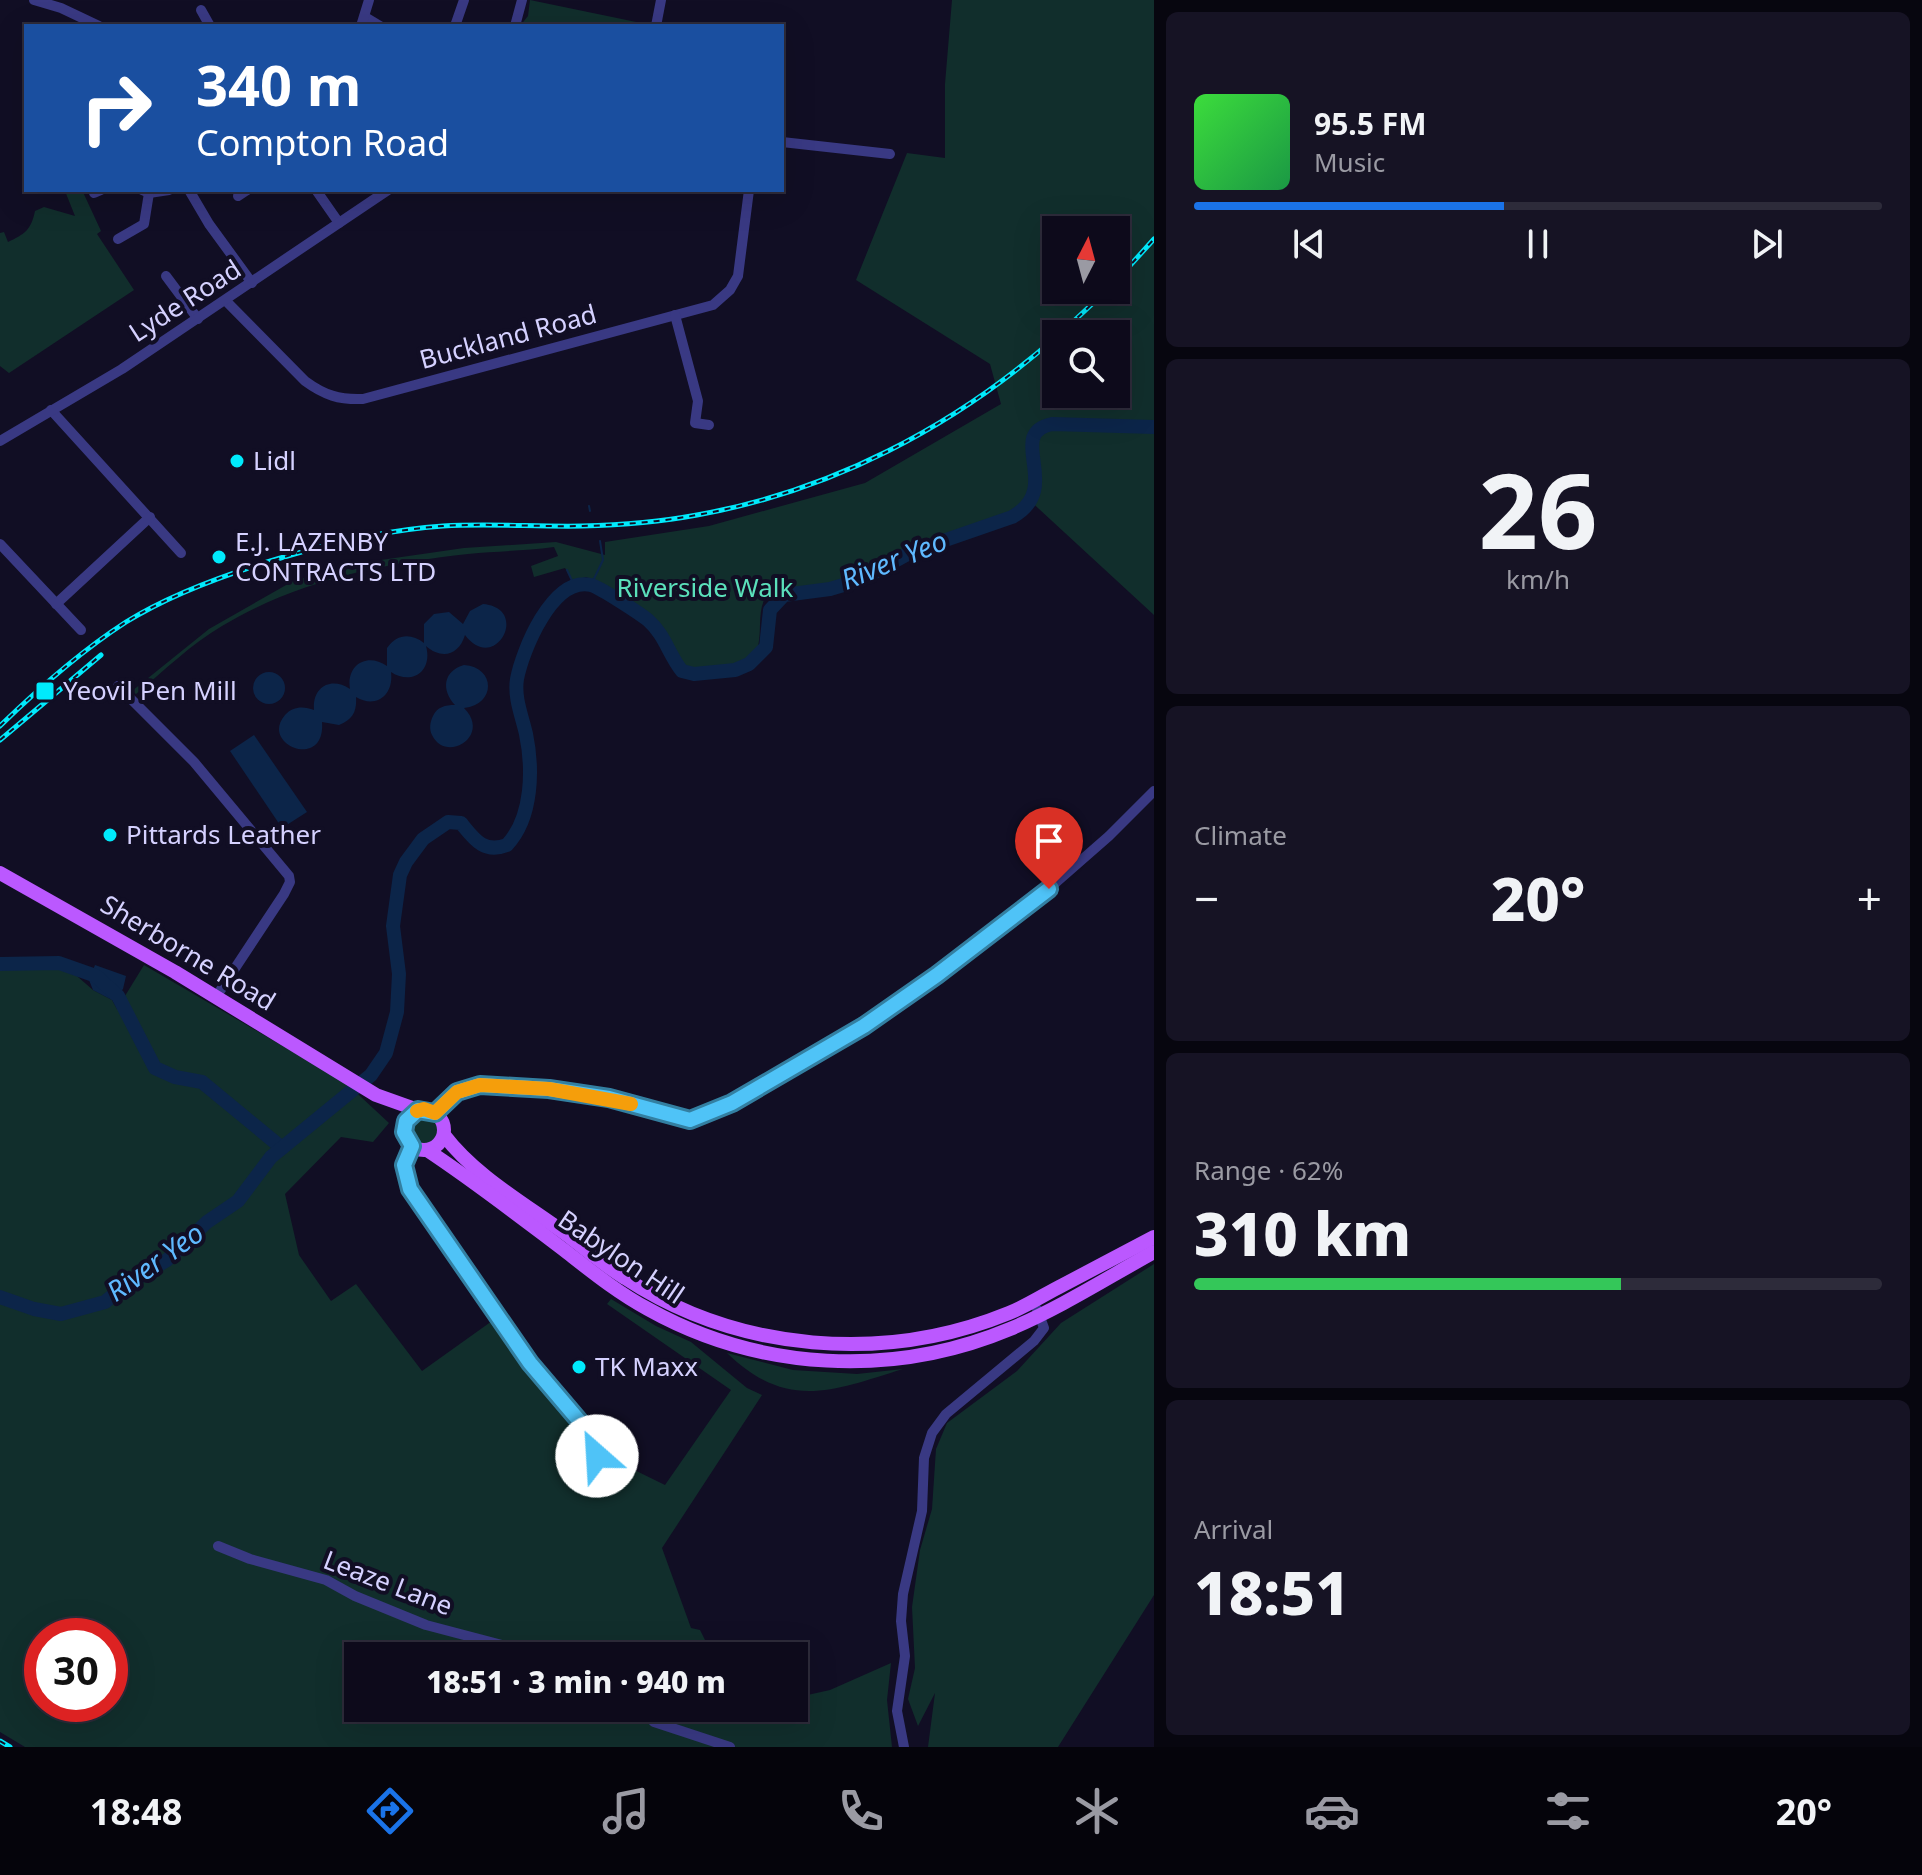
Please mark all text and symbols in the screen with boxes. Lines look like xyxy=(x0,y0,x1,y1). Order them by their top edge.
text: 340 m xyxy=(196,46,361,122)
icon: right xyxy=(64,56,168,160)
text: 95.5 FM xyxy=(1314,103,1426,144)
text: Compton Road xyxy=(196,118,449,167)
text: Music xyxy=(1314,144,1385,180)
north arrow xyxy=(1042,216,1130,304)
map controls xyxy=(1042,216,1130,408)
icon: previous xyxy=(1287,222,1331,266)
icon: pause xyxy=(1516,222,1560,266)
icon: next xyxy=(1745,222,1789,266)
street label: Lyde Road xyxy=(121,251,247,350)
street label: Buckland Road xyxy=(415,295,600,377)
button: search xyxy=(1042,320,1130,408)
text: 26 xyxy=(1479,438,1597,579)
place label: Lidl xyxy=(253,442,296,478)
marker: Lidl xyxy=(228,452,246,470)
water label: River Yeo xyxy=(835,521,952,598)
place label: E.J. LAZENBY CONTRACTS LTD xyxy=(235,523,436,589)
marker: E.J. LAZENBY CONTRACTS LTD xyxy=(210,548,228,566)
text: km/h xyxy=(1506,561,1570,597)
park label: Riverside Walk xyxy=(617,569,794,605)
place label: Yeovil Pen Mill xyxy=(63,672,237,708)
marker: Yeovil Pen Mill xyxy=(34,680,56,702)
pin xyxy=(1015,807,1083,889)
place label: Pittards Leather xyxy=(126,816,321,852)
text: Climate xyxy=(1194,817,1287,853)
icon: arrive xyxy=(1027,819,1071,863)
marker: Pittards Leather xyxy=(101,826,119,844)
text: 20° xyxy=(1491,857,1585,939)
text: − xyxy=(1194,868,1219,928)
text: + xyxy=(1857,868,1882,928)
street label: Sherborne Road xyxy=(94,886,283,1019)
text: Range · 62% xyxy=(1194,1152,1343,1188)
text: 310 km xyxy=(1194,1192,1411,1274)
street label: Babylon Hill xyxy=(551,1201,692,1312)
water label: River Yeo xyxy=(98,1213,211,1309)
place label: TK Maxx xyxy=(595,1348,698,1384)
marker: TK Maxx xyxy=(570,1358,588,1376)
position arrow xyxy=(555,1414,639,1498)
text: Arrival xyxy=(1194,1511,1273,1547)
street label: Leaze Lane xyxy=(319,1541,458,1623)
text: 18:51 xyxy=(1194,1551,1350,1633)
speed limit sign: 30 xyxy=(24,1618,128,1722)
text: 18:51 · 3 min · 940 m xyxy=(426,1661,726,1702)
icon: directions xyxy=(362,1783,418,1839)
icon: music xyxy=(598,1783,654,1839)
icon: phone xyxy=(833,1783,889,1839)
icon: climate xyxy=(1069,1783,1125,1839)
icon: car xyxy=(1304,1783,1360,1839)
icon: filters xyxy=(1540,1783,1596,1839)
text: 18:48 xyxy=(90,1787,182,1836)
text: 20° xyxy=(1776,1787,1832,1836)

